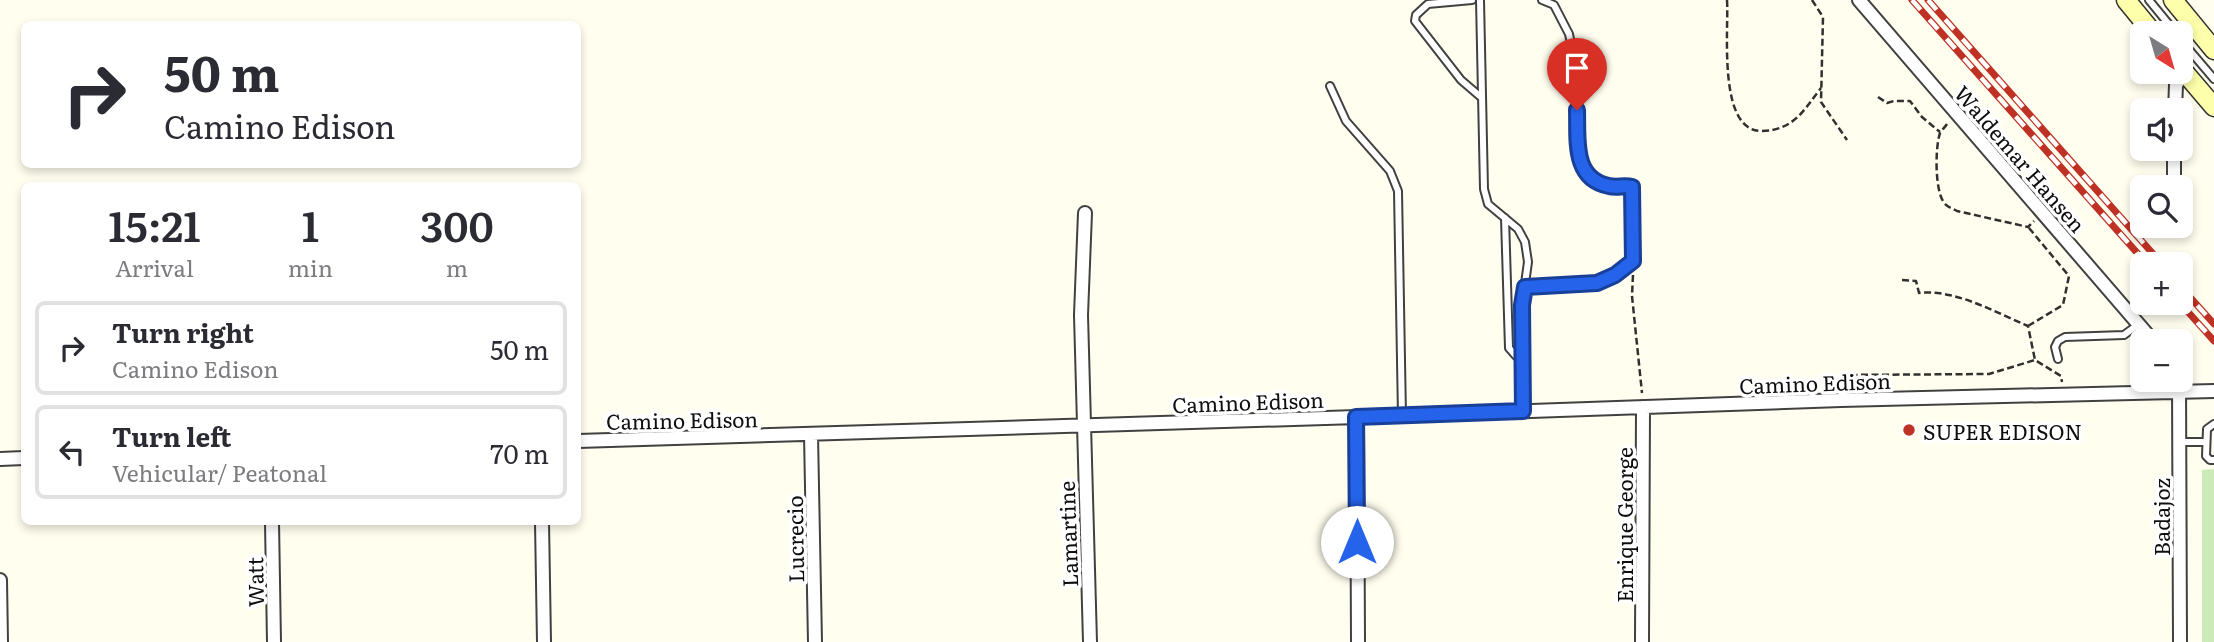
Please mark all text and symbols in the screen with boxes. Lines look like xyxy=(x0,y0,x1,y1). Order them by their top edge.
north arrow xyxy=(2130,21,2193,84)
map controls xyxy=(2130,21,2193,392)
text: 50 m xyxy=(164,34,280,107)
pin xyxy=(1547,38,1607,110)
icon: right xyxy=(49,49,140,140)
icon: arrive xyxy=(1558,49,1596,87)
street label: Waldemar Hansen xyxy=(1948,78,2094,239)
button: sound xyxy=(2130,98,2193,161)
text: Camino Edison xyxy=(164,101,396,149)
button: search xyxy=(2130,175,2193,238)
text: 15:21 xyxy=(108,193,201,255)
text: 1 xyxy=(302,193,319,255)
text: 300 xyxy=(420,193,494,255)
text: Arrival xyxy=(115,250,194,284)
text: min xyxy=(288,250,333,284)
text: m xyxy=(446,250,468,284)
button: + xyxy=(2130,252,2193,315)
text: Turn right xyxy=(112,312,254,351)
icon: right xyxy=(53,329,91,367)
text: 50 m xyxy=(490,329,549,368)
button: − xyxy=(2130,329,2193,392)
text: Camino Edison xyxy=(112,351,278,385)
street label: Camino Edison xyxy=(1739,364,1892,400)
street label: Camino Edison xyxy=(1172,383,1325,419)
street label: Camino Edison xyxy=(606,402,758,436)
place label: SUPER EDISON xyxy=(1923,415,2082,446)
text: Turn left xyxy=(112,416,231,455)
marker: SUPER EDISON xyxy=(1901,422,1917,438)
icon: left xyxy=(53,433,91,471)
text: 70 m xyxy=(490,433,549,472)
street label: Enrique George xyxy=(1608,447,1639,603)
text: Vehicular/ Peatonal xyxy=(112,455,327,489)
street label: Badajoz xyxy=(2145,478,2176,556)
street label: Lamartine xyxy=(1050,480,1084,588)
street label: Lucrecio xyxy=(778,495,810,583)
position arrow xyxy=(1320,505,1394,579)
street label: Watt xyxy=(238,556,270,607)

